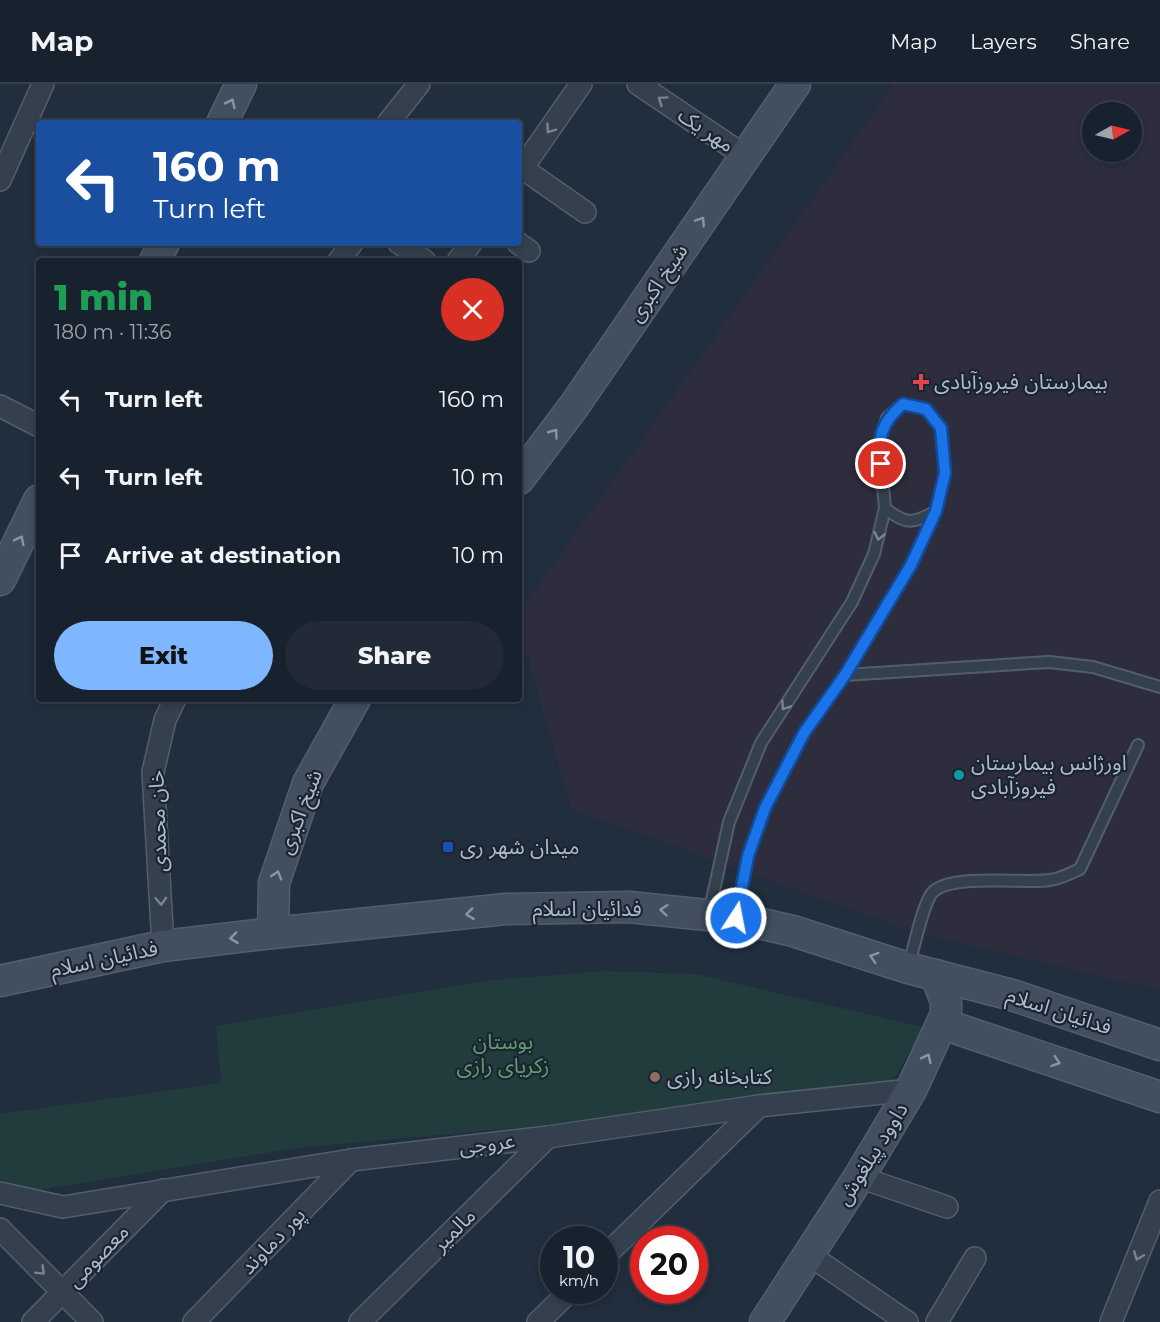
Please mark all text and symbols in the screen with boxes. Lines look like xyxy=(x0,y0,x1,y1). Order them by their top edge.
text: Map xyxy=(30,24,93,58)
text: Map xyxy=(890,29,937,54)
text: Layers xyxy=(970,29,1037,54)
text: Share xyxy=(1070,29,1130,54)
one-way arrow xyxy=(657,96,668,107)
one-way arrow xyxy=(224,99,236,110)
street label: مهر یک xyxy=(673,102,739,157)
north arrow xyxy=(1082,102,1142,162)
map controls xyxy=(1082,102,1142,162)
one-way arrow xyxy=(546,122,557,133)
text: 160 m xyxy=(153,140,281,192)
icon: left xyxy=(54,144,132,222)
text: Turn left xyxy=(153,192,266,225)
one-way arrow xyxy=(694,216,705,227)
street label: شیخ اکبری xyxy=(622,239,695,328)
text: 1 min xyxy=(54,275,153,319)
button: close xyxy=(441,278,504,341)
text: 180 m · 11:36 xyxy=(54,320,171,344)
place label: بیمارستان فیروزآبادی xyxy=(934,369,1108,394)
marker: بیمارستان فیروزآبادی xyxy=(912,373,930,391)
icon: left xyxy=(54,383,87,416)
text: Turn left xyxy=(105,386,203,413)
text: 160 m xyxy=(439,386,504,413)
one-way arrow xyxy=(547,428,558,439)
pin xyxy=(855,438,906,489)
icon: arrive xyxy=(864,447,897,480)
icon: left xyxy=(54,461,87,494)
text: Turn left xyxy=(105,464,203,491)
text: 10 m xyxy=(452,464,504,491)
one-way arrow xyxy=(873,531,886,541)
one-way arrow xyxy=(12,536,24,547)
icon: arrive xyxy=(54,539,87,572)
text: Arrive at destination xyxy=(105,542,341,569)
text: 10 m xyxy=(452,542,504,569)
button: Exit xyxy=(54,621,273,690)
button: Share xyxy=(285,621,504,690)
one-way arrow xyxy=(781,699,792,710)
place label: اورژانس بیمارستان فیروزآبادی xyxy=(971,750,1127,799)
street label: شیخ اکبری xyxy=(272,766,330,859)
marker: اورژانس بیمارستان فیروزآبادی xyxy=(952,768,966,782)
street label: خان محمدی xyxy=(143,770,172,872)
place label: میدان شهر ری xyxy=(460,834,580,859)
marker: میدان شهر ری xyxy=(441,840,455,854)
one-way arrow xyxy=(270,870,282,881)
position arrow xyxy=(704,886,768,950)
one-way arrow xyxy=(154,896,167,905)
street label: فدائیان اسلام xyxy=(532,896,642,925)
one-way arrow xyxy=(660,904,669,917)
one-way arrow xyxy=(465,907,474,920)
one-way arrow xyxy=(230,931,239,943)
street label: فدائیان اسلام xyxy=(48,935,161,986)
one-way arrow xyxy=(869,952,880,964)
street label: فدائیان اسلام xyxy=(1002,982,1115,1043)
park label: بوستان زکریای رازی xyxy=(457,1029,549,1078)
one-way arrow xyxy=(920,1053,931,1064)
one-way arrow xyxy=(1050,1054,1061,1067)
place label: کتابخانه رازی xyxy=(667,1064,772,1089)
marker: کتابخانه رازی xyxy=(648,1070,662,1084)
street label: داوود پیلغوش xyxy=(830,1098,914,1210)
street label: عروجی xyxy=(458,1128,516,1159)
street label: پور دماوند xyxy=(235,1202,311,1280)
street label: مالمیر xyxy=(426,1203,480,1257)
street label: معصومی xyxy=(61,1219,134,1292)
speed limit sign: 20 xyxy=(630,1226,708,1304)
text: 10 xyxy=(563,1239,595,1276)
one-way arrow xyxy=(1133,1249,1145,1260)
one-way arrow xyxy=(35,1264,45,1275)
text: km/h xyxy=(559,1271,599,1290)

